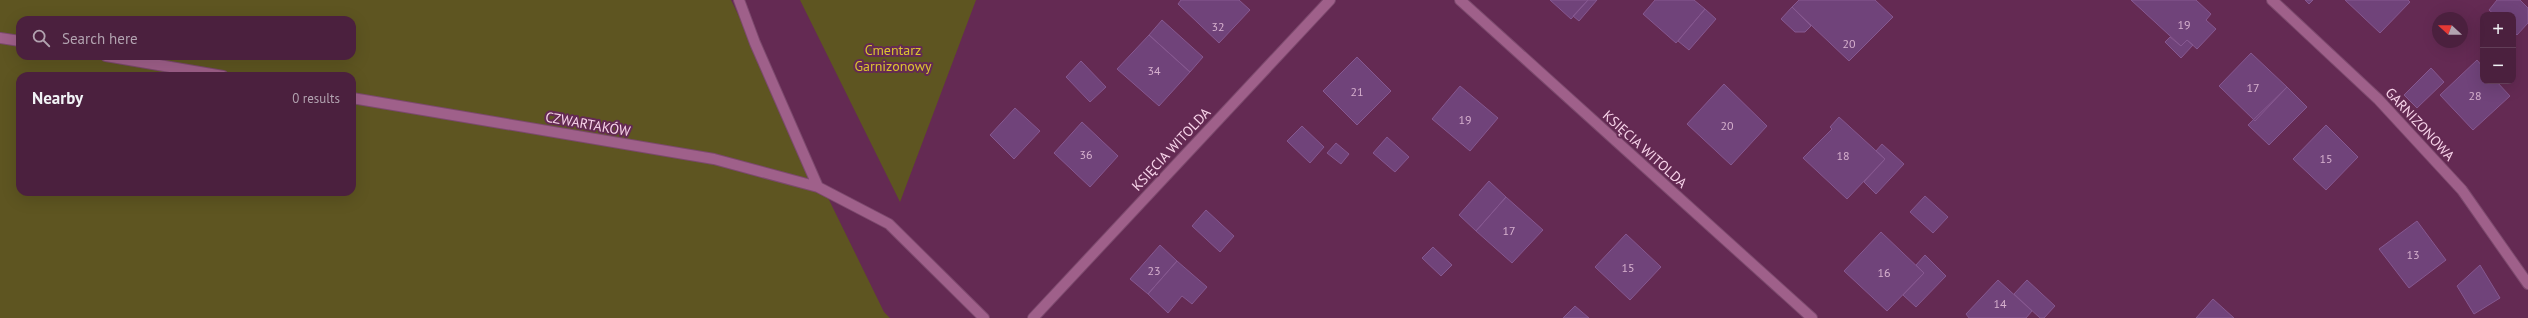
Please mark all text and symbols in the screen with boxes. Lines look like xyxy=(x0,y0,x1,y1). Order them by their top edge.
north arrow xyxy=(2432,12,2468,48)
map controls xyxy=(2480,12,2516,84)
button: + xyxy=(2480,12,2516,48)
search box xyxy=(16,16,356,60)
house number: 19 xyxy=(2177,17,2191,32)
house number: 32 xyxy=(1211,19,1225,34)
icon: search xyxy=(30,27,52,49)
text: Search here xyxy=(62,29,138,48)
house number: 20 xyxy=(1842,36,1856,51)
park label: Cmentarz Garnizonowy xyxy=(854,41,932,75)
button: − xyxy=(2480,48,2516,84)
house number: 34 xyxy=(1147,63,1161,78)
house number: 17 xyxy=(2246,80,2260,95)
house number: 21 xyxy=(1350,84,1364,99)
street label: GARNIZONOWA xyxy=(2382,84,2459,165)
text: Nearby xyxy=(32,87,83,109)
house number: 28 xyxy=(2468,88,2482,103)
text: 0 results xyxy=(292,90,340,107)
street label: KSIĘCIA WITOLDA xyxy=(1128,103,1215,194)
street label: KSIĘCIA WITOLDA xyxy=(1599,106,1691,192)
street label: CZWARTAKÓW xyxy=(544,108,632,140)
house number: 19 xyxy=(1458,112,1472,127)
house number: 20 xyxy=(1720,118,1734,133)
house number: 36 xyxy=(1079,147,1093,162)
house number: 18 xyxy=(1836,148,1850,163)
house number: 15 xyxy=(2319,151,2333,166)
house number: 17 xyxy=(1502,223,1516,238)
house number: 13 xyxy=(2406,247,2420,262)
house number: 15 xyxy=(1621,260,1635,275)
house number: 23 xyxy=(1147,263,1161,278)
house number: 16 xyxy=(1877,265,1891,280)
house number: 14 xyxy=(1993,296,2007,311)

